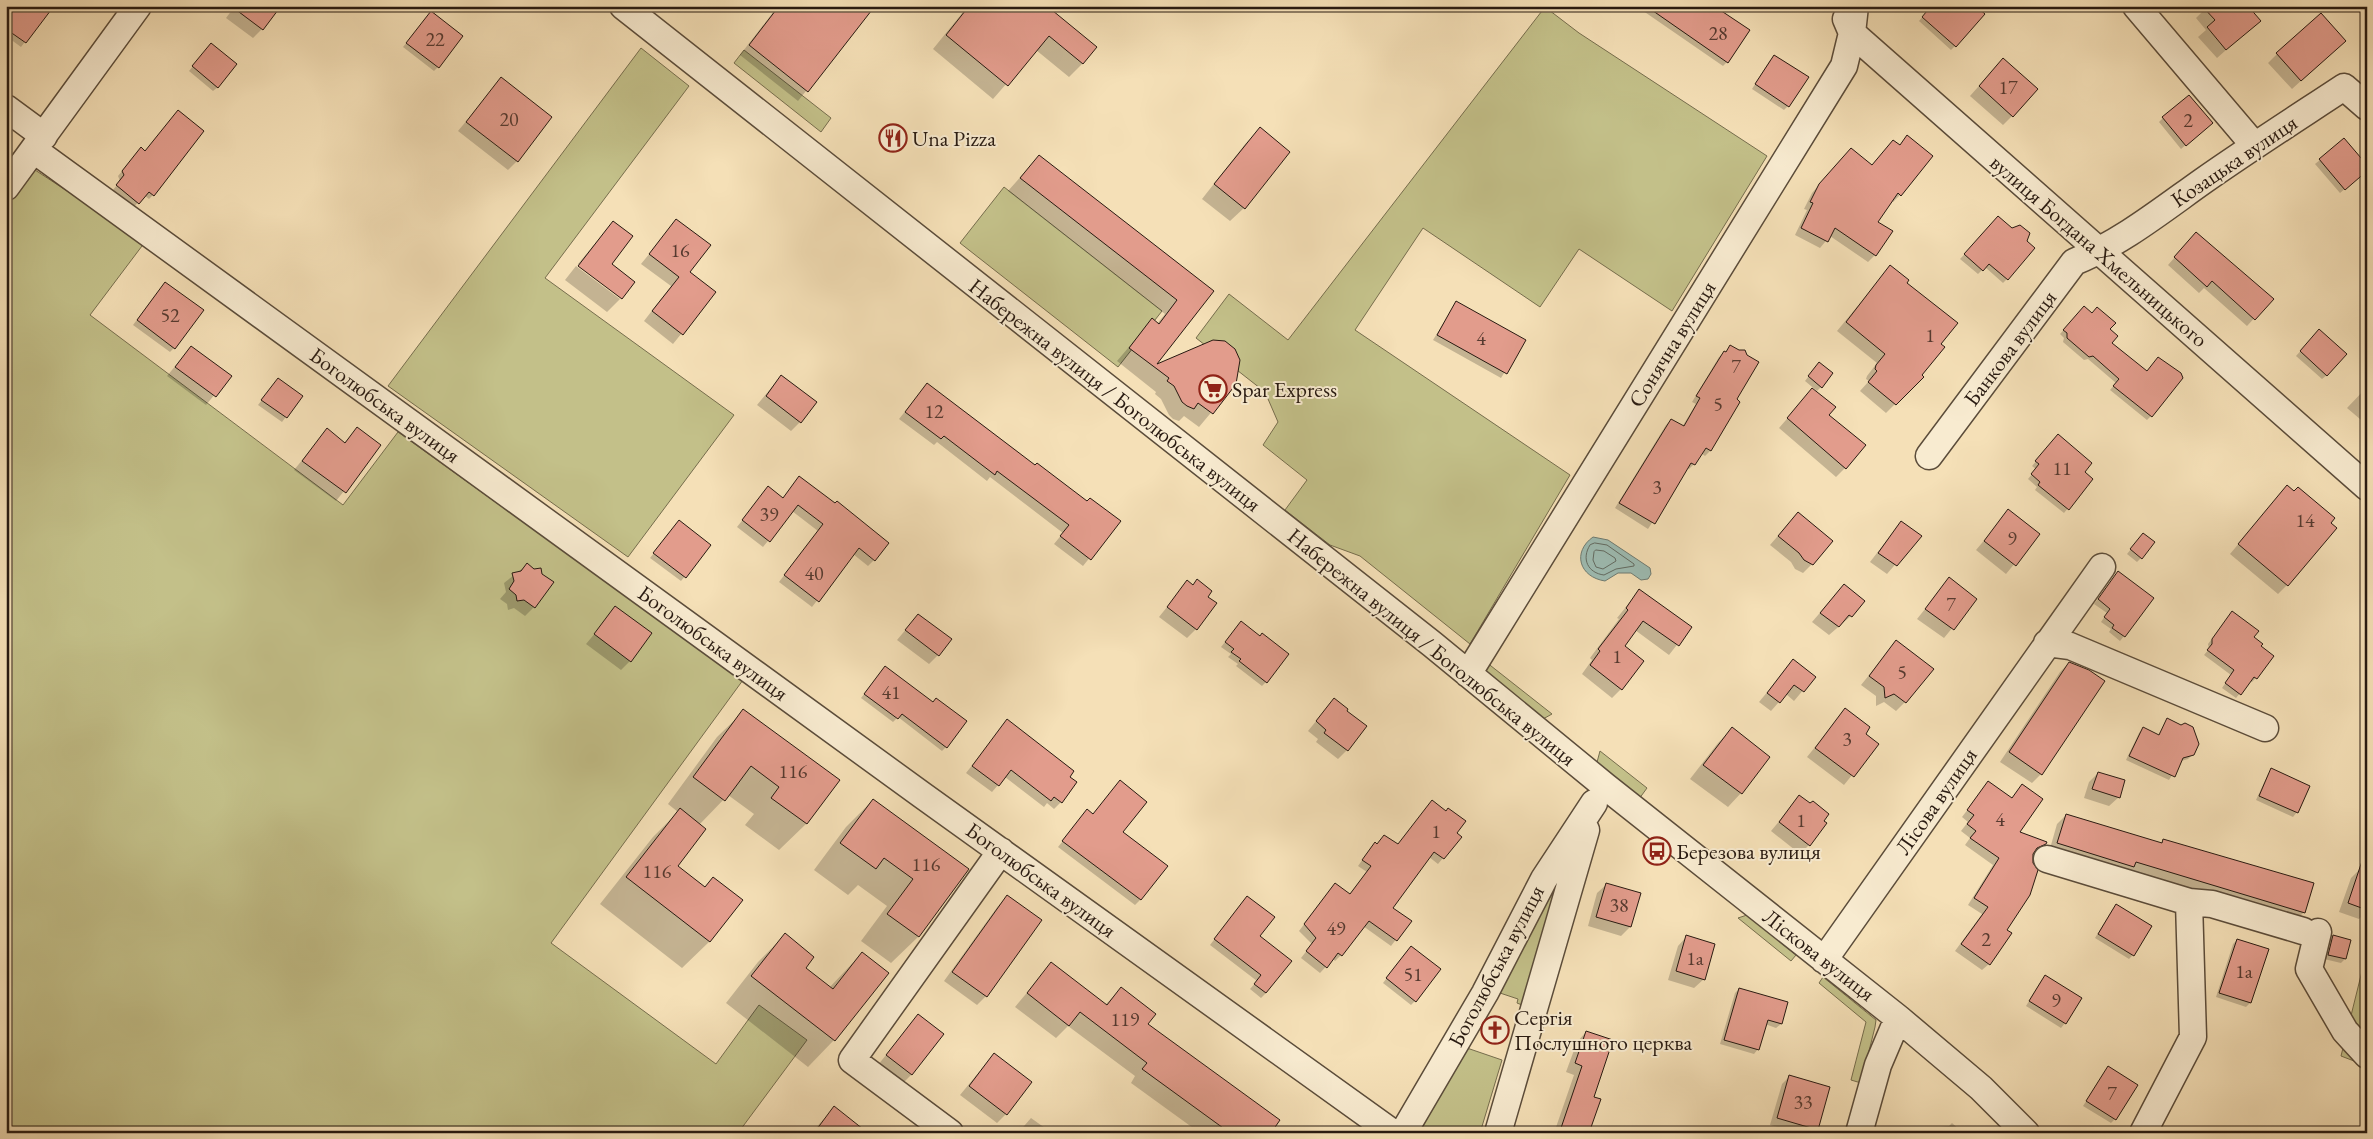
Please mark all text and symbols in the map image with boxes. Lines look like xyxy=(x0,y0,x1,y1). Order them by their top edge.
house number: 28 xyxy=(1708,20,1728,46)
house number: 22 xyxy=(425,26,445,52)
house number: 17 xyxy=(1998,74,2018,100)
house number: 20 xyxy=(499,106,519,132)
house number: 2 xyxy=(2183,107,2193,133)
street label: Козацька вулиця xyxy=(2165,108,2303,214)
restaurant icon: Una Pizza xyxy=(878,123,908,153)
place label: Una Pizza xyxy=(912,124,996,153)
street label: вулиця Богдана Хмельницького xyxy=(1984,148,2214,354)
house number: 16 xyxy=(670,237,690,263)
street label: Набережна вулиця / Боголюбська вулиця xyxy=(963,272,1267,518)
street label: Сонячна вулиця xyxy=(1622,275,1722,413)
street label: Банкова вулиця xyxy=(1957,284,2063,412)
house number: 52 xyxy=(160,302,180,328)
house number: 1 xyxy=(1925,322,1935,348)
house number: 4 xyxy=(1476,325,1486,351)
street label: Боголюбська вулиця xyxy=(304,341,466,470)
house number: 7 xyxy=(1731,353,1741,379)
supermarket icon: Spar Express xyxy=(1198,374,1228,404)
place label: Spar Express xyxy=(1232,375,1337,404)
house number: 5 xyxy=(1713,391,1723,417)
house number: 12 xyxy=(924,398,944,424)
house number: 11 xyxy=(2052,455,2072,481)
house number: 3 xyxy=(1652,474,1662,500)
house number: 39 xyxy=(759,501,779,527)
house number: 14 xyxy=(2295,507,2315,533)
street label: Набережна вулиця / Боголюбська вулиця xyxy=(1282,521,1582,773)
house number: 9 xyxy=(2007,525,2017,551)
house number: 40 xyxy=(804,560,824,586)
street label: Боголюбська вулиця xyxy=(632,579,794,708)
house number: 7 xyxy=(1946,591,1956,617)
house number: 1 xyxy=(1612,643,1622,669)
house number: 5 xyxy=(1897,659,1907,685)
house number: 41 xyxy=(881,679,901,705)
house number: 3 xyxy=(1842,726,1852,752)
street label: Лісова вулиця xyxy=(1888,742,1984,860)
house number: 116 xyxy=(779,758,808,784)
house number: 4 xyxy=(1995,806,2005,832)
house number: 1 xyxy=(1796,807,1806,833)
street label: Боголюбська вулиця xyxy=(960,816,1122,945)
house number: 1 xyxy=(1431,818,1441,844)
bus stop icon: Березова вулиця xyxy=(1642,836,1672,866)
place label: Березова вулиця xyxy=(1676,837,1821,866)
house number: 116 xyxy=(912,851,941,877)
house number: 116 xyxy=(643,858,672,884)
street label: Боголюбська вулиця xyxy=(1441,880,1551,1052)
house number: 38 xyxy=(1609,892,1629,918)
street label: Ліскова вулиця xyxy=(1757,902,1881,1008)
house number: 49 xyxy=(1326,915,1346,941)
house number: 2 xyxy=(1981,926,1991,952)
house number: 1а xyxy=(1686,945,1704,971)
house number: 1а xyxy=(2235,958,2253,984)
house number: 51 xyxy=(1403,961,1423,987)
house number: 9 xyxy=(2051,987,2061,1013)
place label: Сергія Послушного церква xyxy=(1514,1003,1693,1057)
house number: 119 xyxy=(1111,1006,1140,1032)
church icon: Сергія Послушного церква xyxy=(1480,1015,1510,1045)
house number: 7 xyxy=(2107,1080,2117,1106)
house number: 33 xyxy=(1793,1089,1813,1115)

